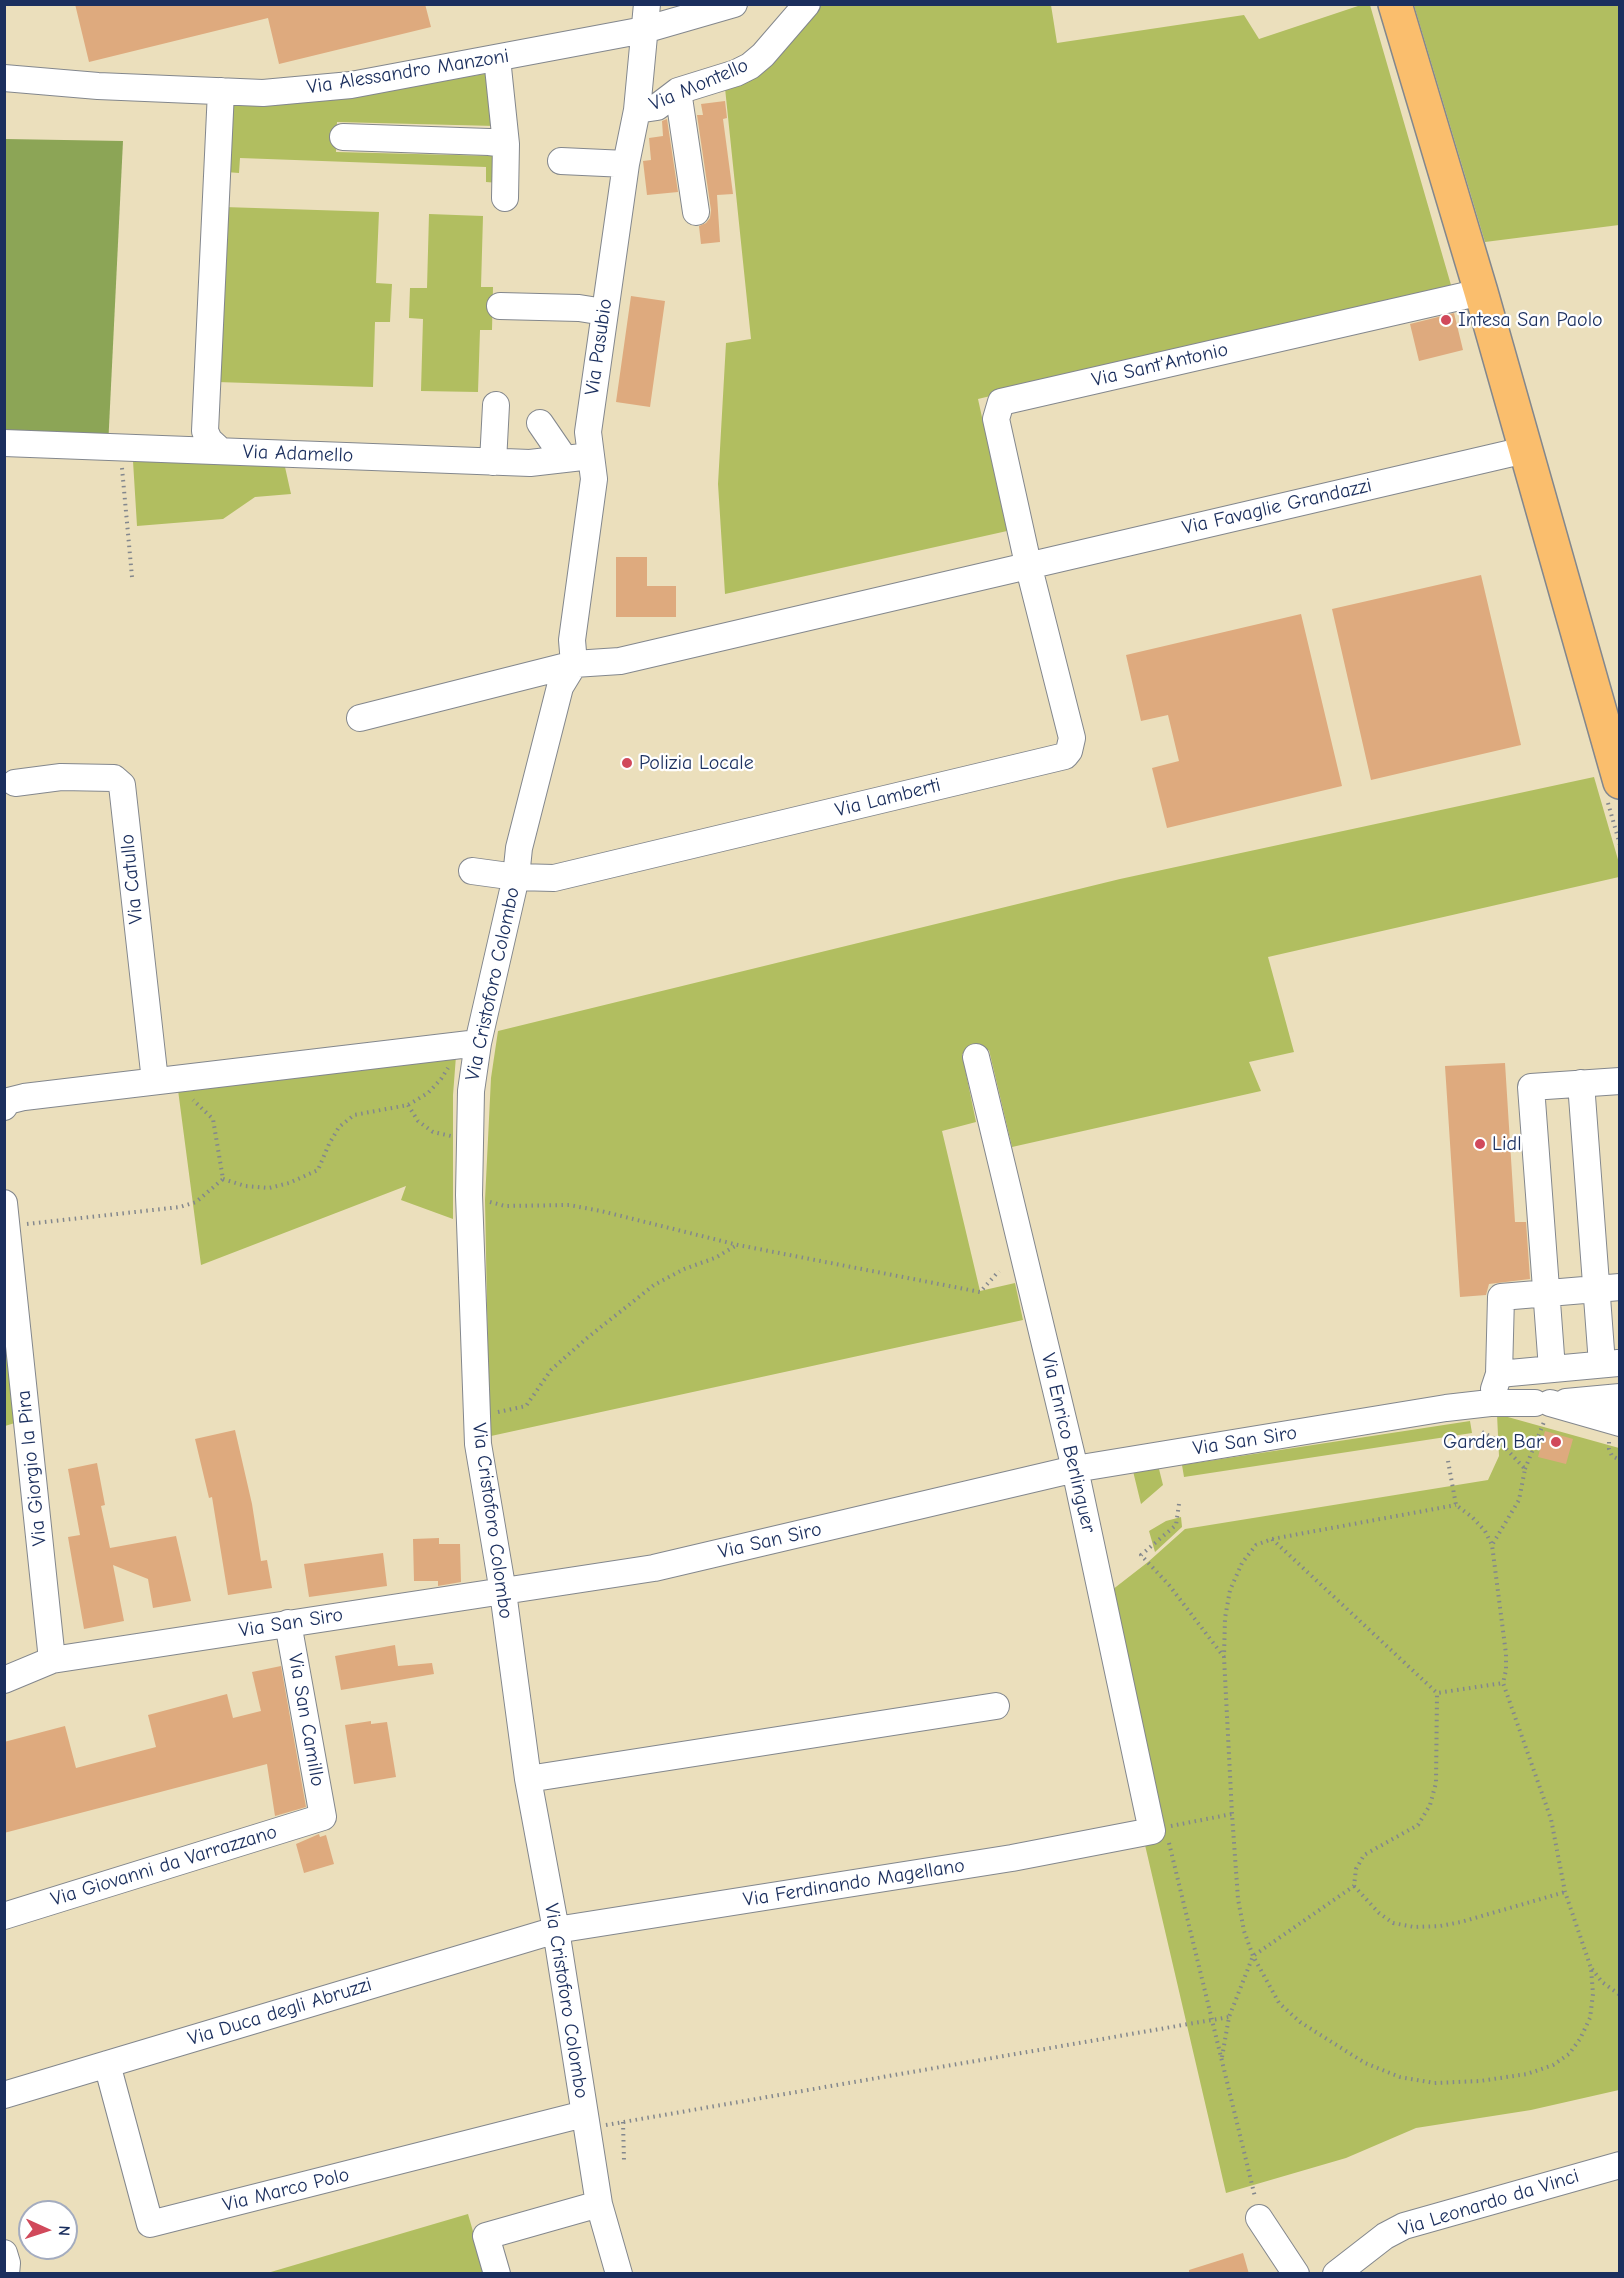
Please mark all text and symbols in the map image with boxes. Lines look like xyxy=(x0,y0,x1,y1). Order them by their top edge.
street label: Via Alessandro Manzoni xyxy=(305,44,511,100)
street label: Via Montello xyxy=(646,53,752,117)
street label: Via Pasubio xyxy=(580,297,618,397)
place label: Intesa San Paolo xyxy=(1458,308,1603,332)
marker: Intesa San Paolo xyxy=(1439,313,1453,327)
street label: Via Sant'Antonio xyxy=(1090,338,1230,392)
street label: Via Adamello xyxy=(242,440,354,468)
street label: Via Favaglie Grandazzi xyxy=(1180,474,1374,540)
place label: Polizia Locale xyxy=(639,751,754,775)
marker: Polizia Locale xyxy=(620,756,634,770)
street label: Via Lamberti xyxy=(833,773,943,823)
street label: Via Catullo xyxy=(115,833,149,925)
street label: Via Cristoforo Colombo xyxy=(461,885,525,1083)
place label: Lidl xyxy=(1492,1132,1522,1156)
marker: Lidl xyxy=(1473,1137,1487,1151)
street label: Via Enrico Berlinguer xyxy=(1036,1351,1100,1535)
street label: Via Giorgio la Pira xyxy=(12,1389,52,1547)
street label: Via San Siro xyxy=(1191,1421,1299,1461)
street label: Via Cristoforo Colombo xyxy=(466,1422,518,1620)
place label: Garden Bar xyxy=(1443,1430,1544,1454)
marker: Garden Bar xyxy=(1549,1435,1563,1449)
street label: Via San Siro xyxy=(716,1517,824,1565)
street label: Via San Siro xyxy=(237,1603,345,1643)
street label: Via San Camillo xyxy=(283,1652,329,1788)
street label: Via Giovanni da Varrazzano xyxy=(48,1820,280,1912)
street label: Via Ferdinando Magellano xyxy=(742,1854,966,1912)
street label: Via Cristoforo Colombo xyxy=(539,1902,593,2100)
street label: Via Duca degli Abruzzi xyxy=(185,1973,375,2051)
street label: Via Marco Polo xyxy=(220,2163,352,2217)
street label: Via Leonardo da Vinci xyxy=(1396,2164,1582,2242)
north arrow xyxy=(18,2200,78,2260)
text: N xyxy=(55,2225,73,2237)

